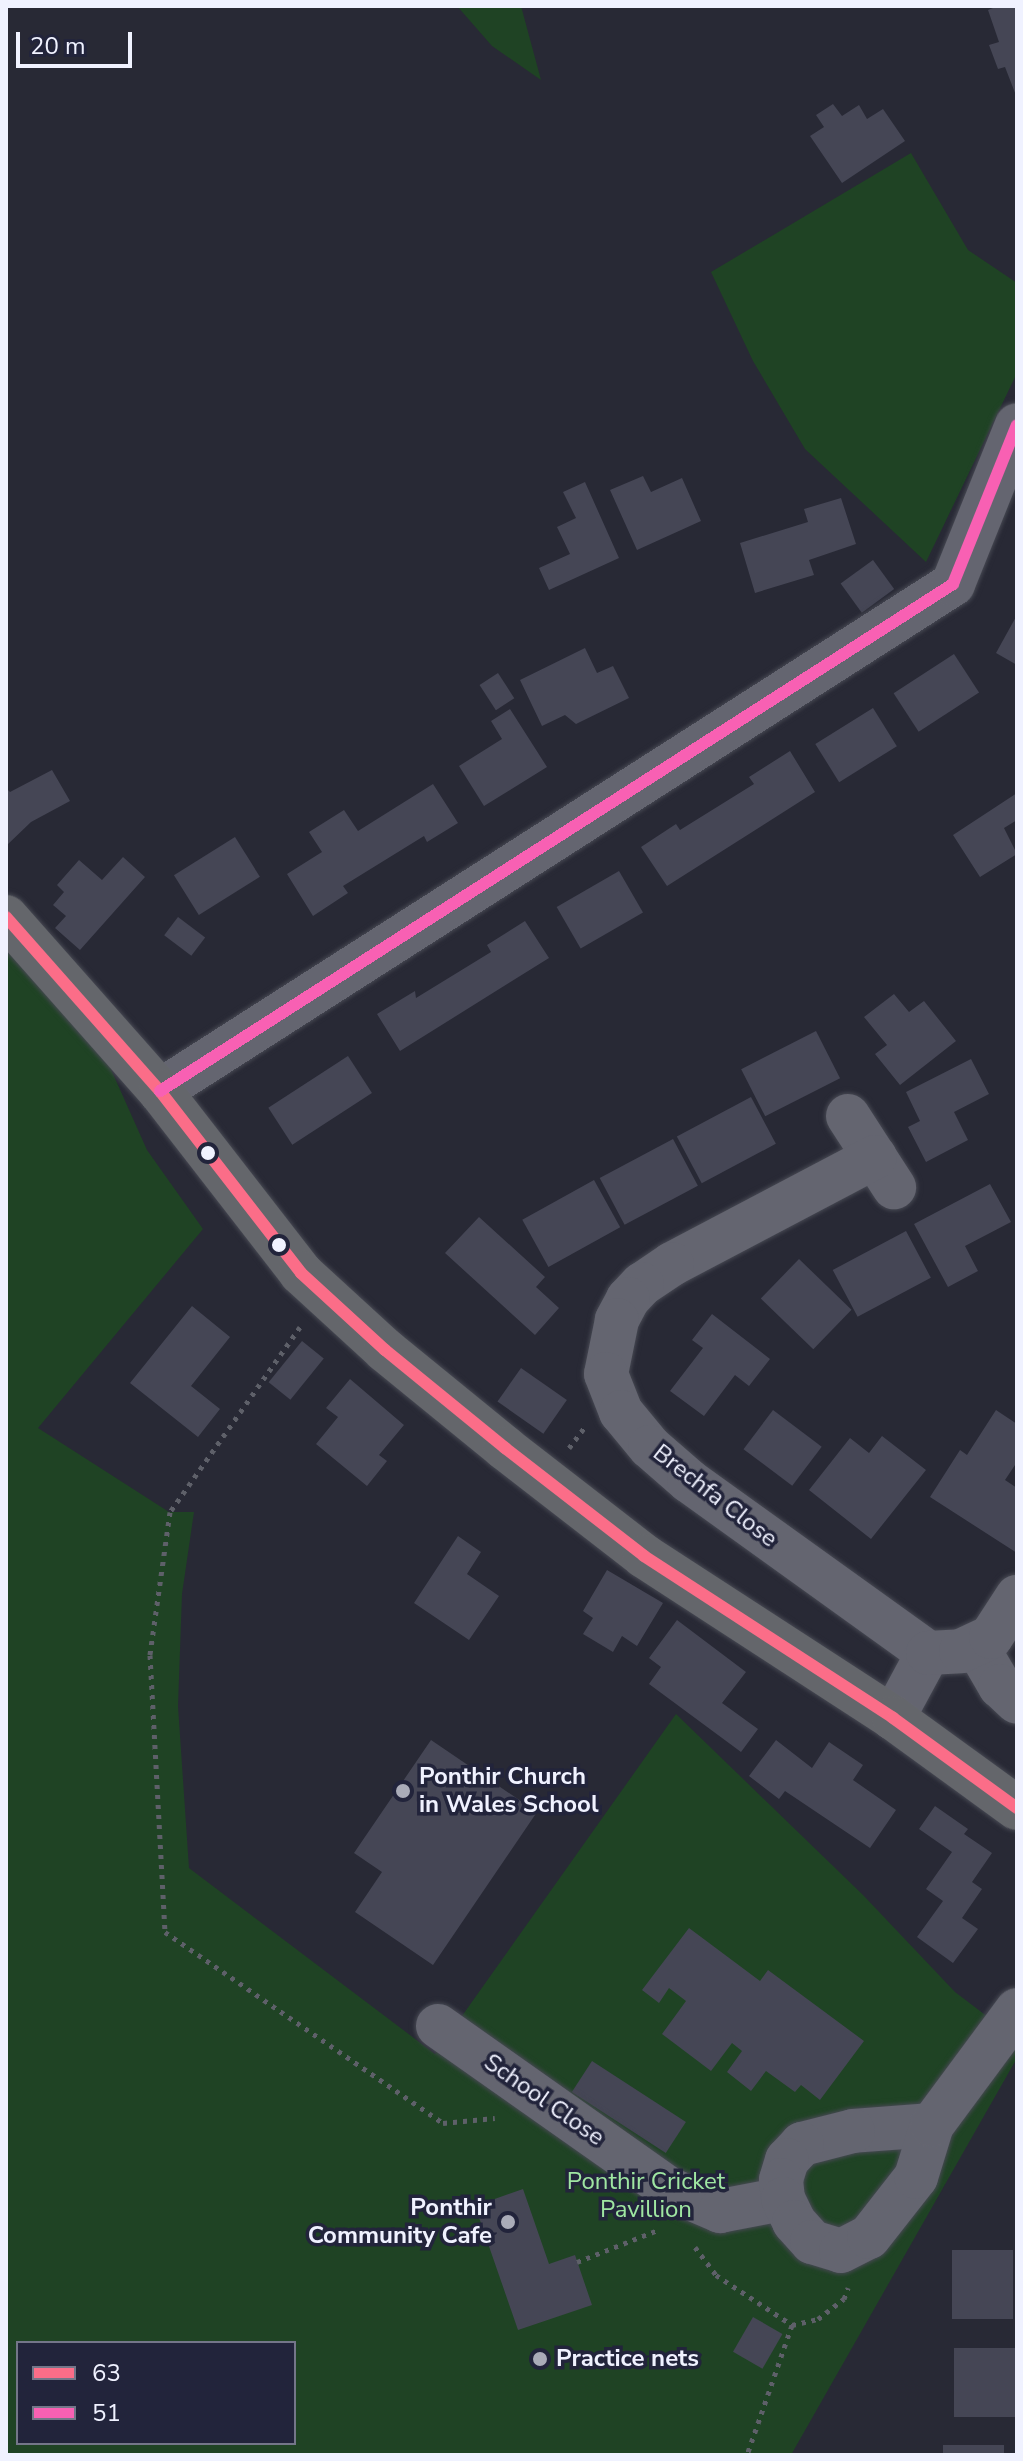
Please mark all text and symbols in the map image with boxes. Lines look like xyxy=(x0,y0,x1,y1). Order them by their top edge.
scale bar xyxy=(20,16,136,66)
text: 20 m xyxy=(30,30,86,62)
unlabelled marker xyxy=(200,1145,216,1161)
unlabelled marker xyxy=(271,1237,287,1253)
street label: Brechfa Close xyxy=(647,1439,783,1553)
place label: Ponthir Church in Wales School xyxy=(419,1763,599,1819)
marker: Ponthir Church in Wales School xyxy=(394,1782,412,1800)
street label: School Close xyxy=(478,2048,610,2152)
park label: Ponthir Cricket Pavillion xyxy=(567,2168,725,2224)
place label: Ponthir Community Cafe xyxy=(308,2194,492,2250)
marker: Ponthir Community Cafe xyxy=(499,2213,517,2231)
legend xyxy=(16,2341,296,2445)
place label: Practice nets xyxy=(556,2345,699,2373)
marker: Practice nets xyxy=(531,2350,549,2368)
text: 63 xyxy=(92,2357,121,2389)
text: 51 xyxy=(92,2397,121,2429)

